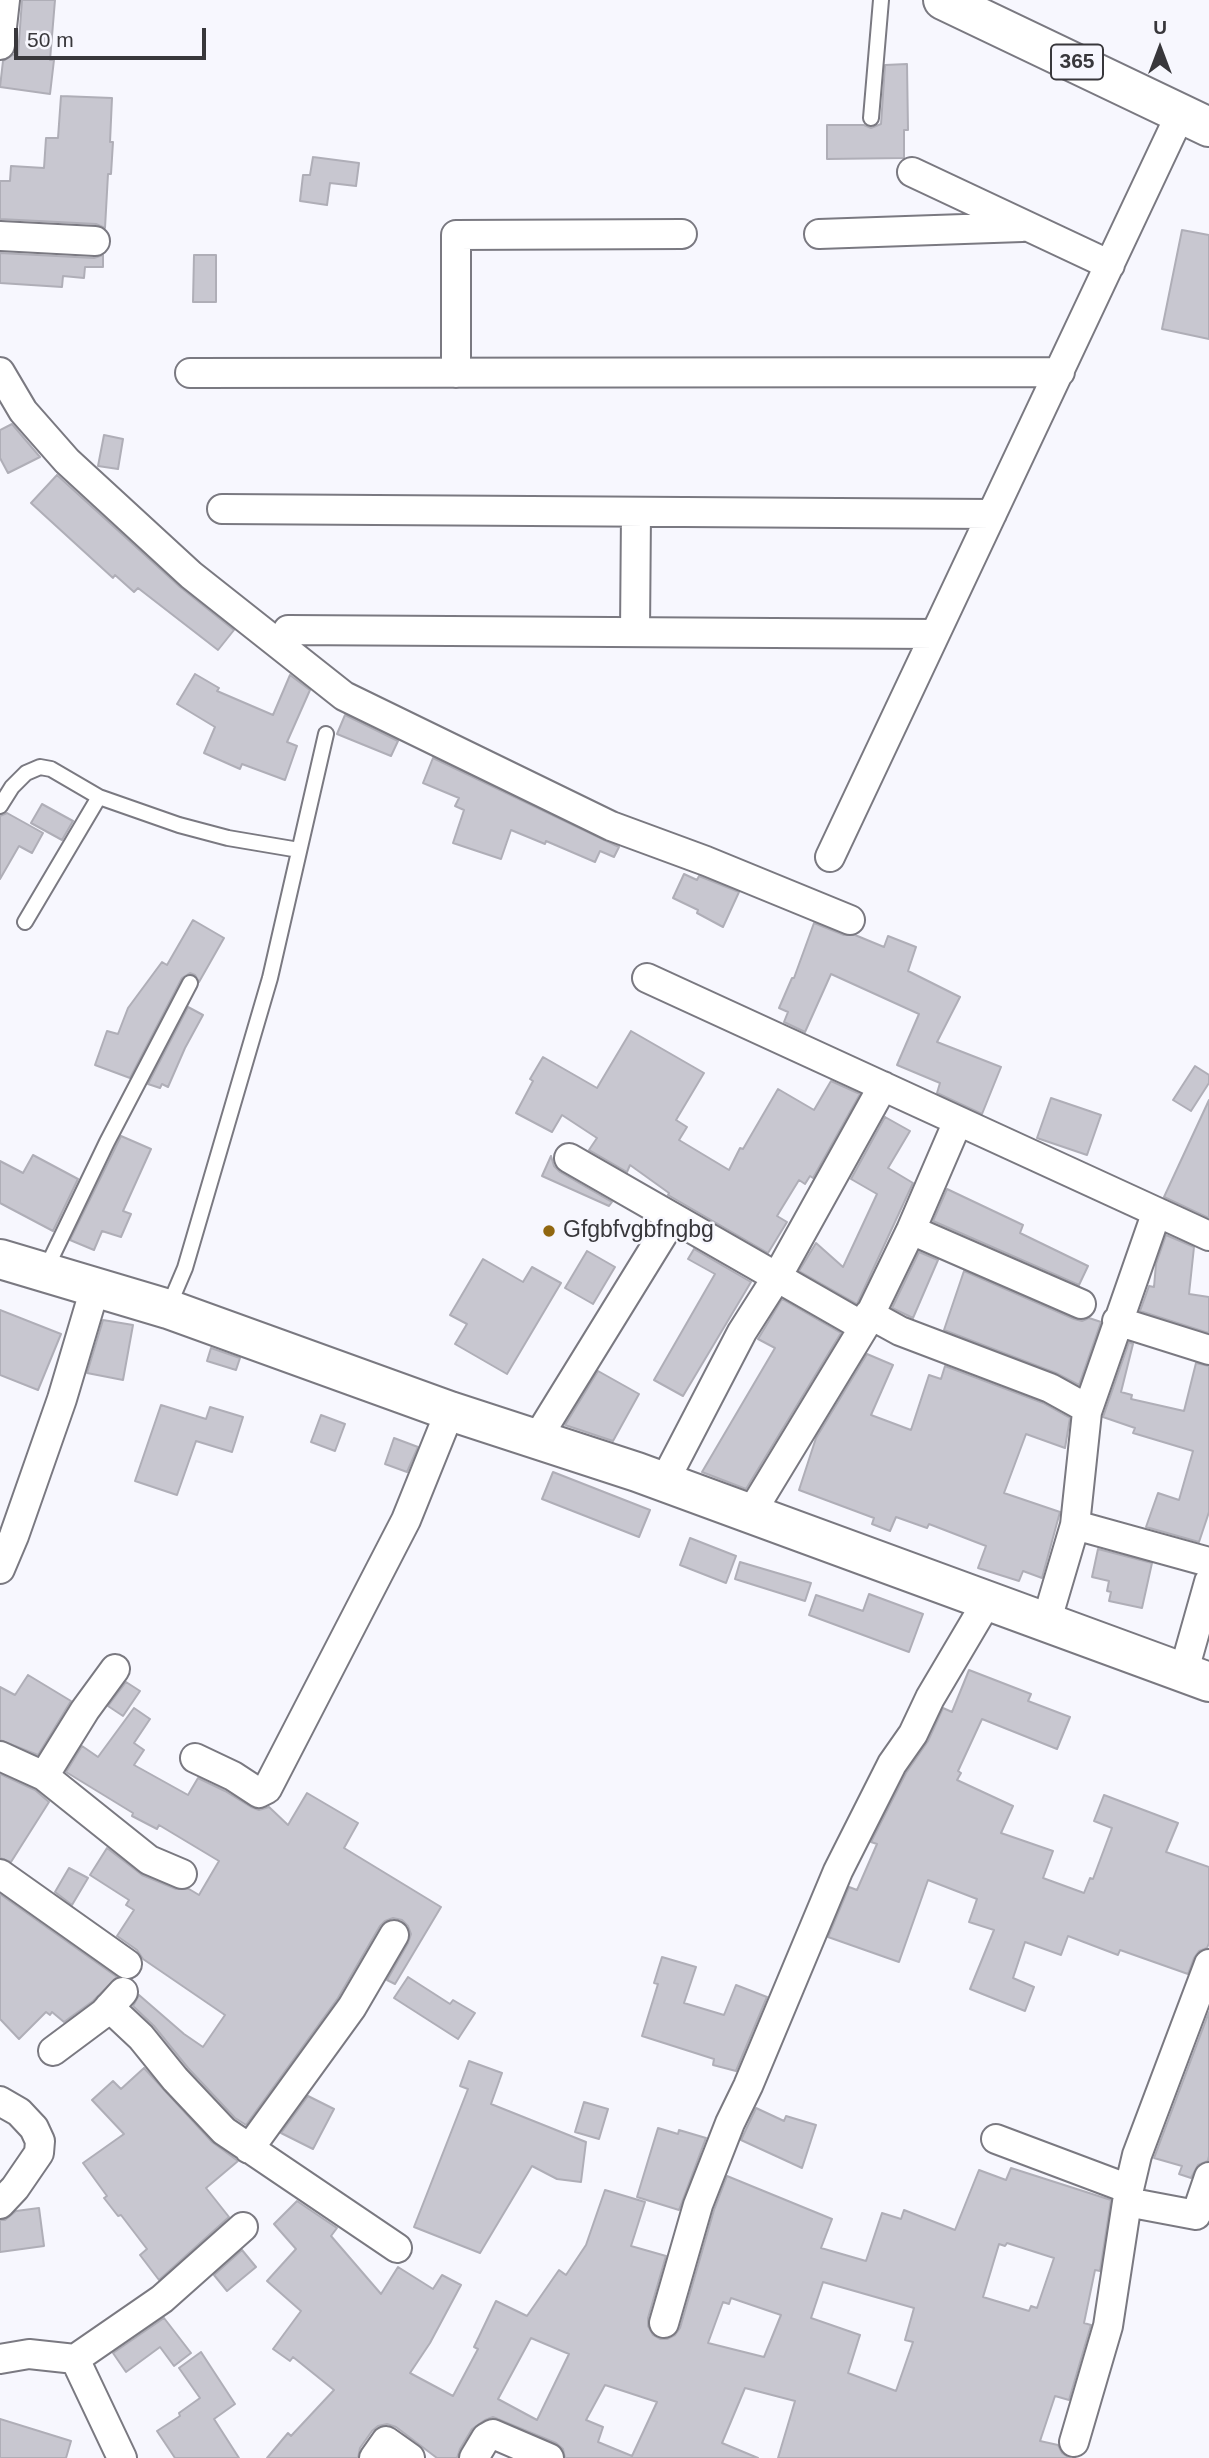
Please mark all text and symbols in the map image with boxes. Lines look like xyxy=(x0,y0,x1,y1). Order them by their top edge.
scale bar xyxy=(18,14,210,58)
north arrow xyxy=(1125,14,1195,84)
text: U xyxy=(1153,17,1167,38)
text: 50 m xyxy=(27,28,74,51)
road number: 365 xyxy=(1051,44,1103,80)
place label: Gfgbfvgbfngbg xyxy=(563,1217,714,1245)
marker: Gfgbfvgbfngbg xyxy=(541,1223,557,1239)

